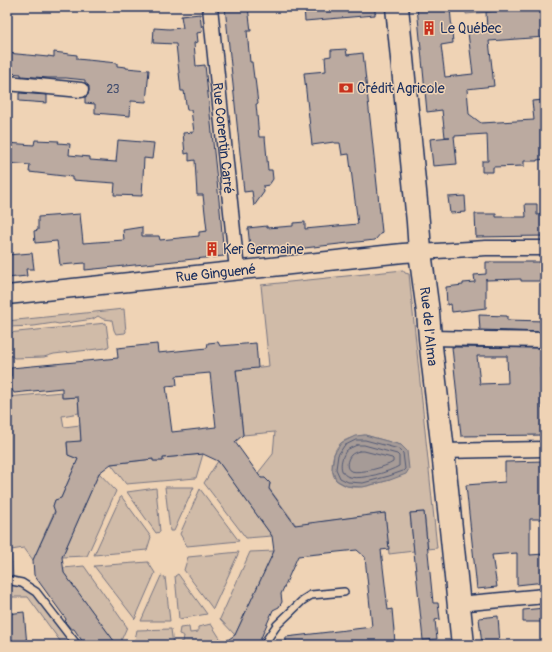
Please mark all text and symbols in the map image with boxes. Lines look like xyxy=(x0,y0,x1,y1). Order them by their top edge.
building icon: Le Québec xyxy=(421,20,437,36)
place label: Le Québec xyxy=(440,20,502,37)
bank icon: Crédit Agricole xyxy=(338,80,354,96)
place label: Crédit Agricole xyxy=(357,80,445,97)
house number: 23 xyxy=(106,82,120,97)
street label: Rue Corentin Carré xyxy=(209,82,238,195)
building icon: Ker Germaine xyxy=(204,241,220,257)
place label: Ker Germaine xyxy=(223,241,304,258)
street label: Rue Ginguené xyxy=(175,260,257,286)
street label: Rue de l'Alma xyxy=(416,286,442,367)

